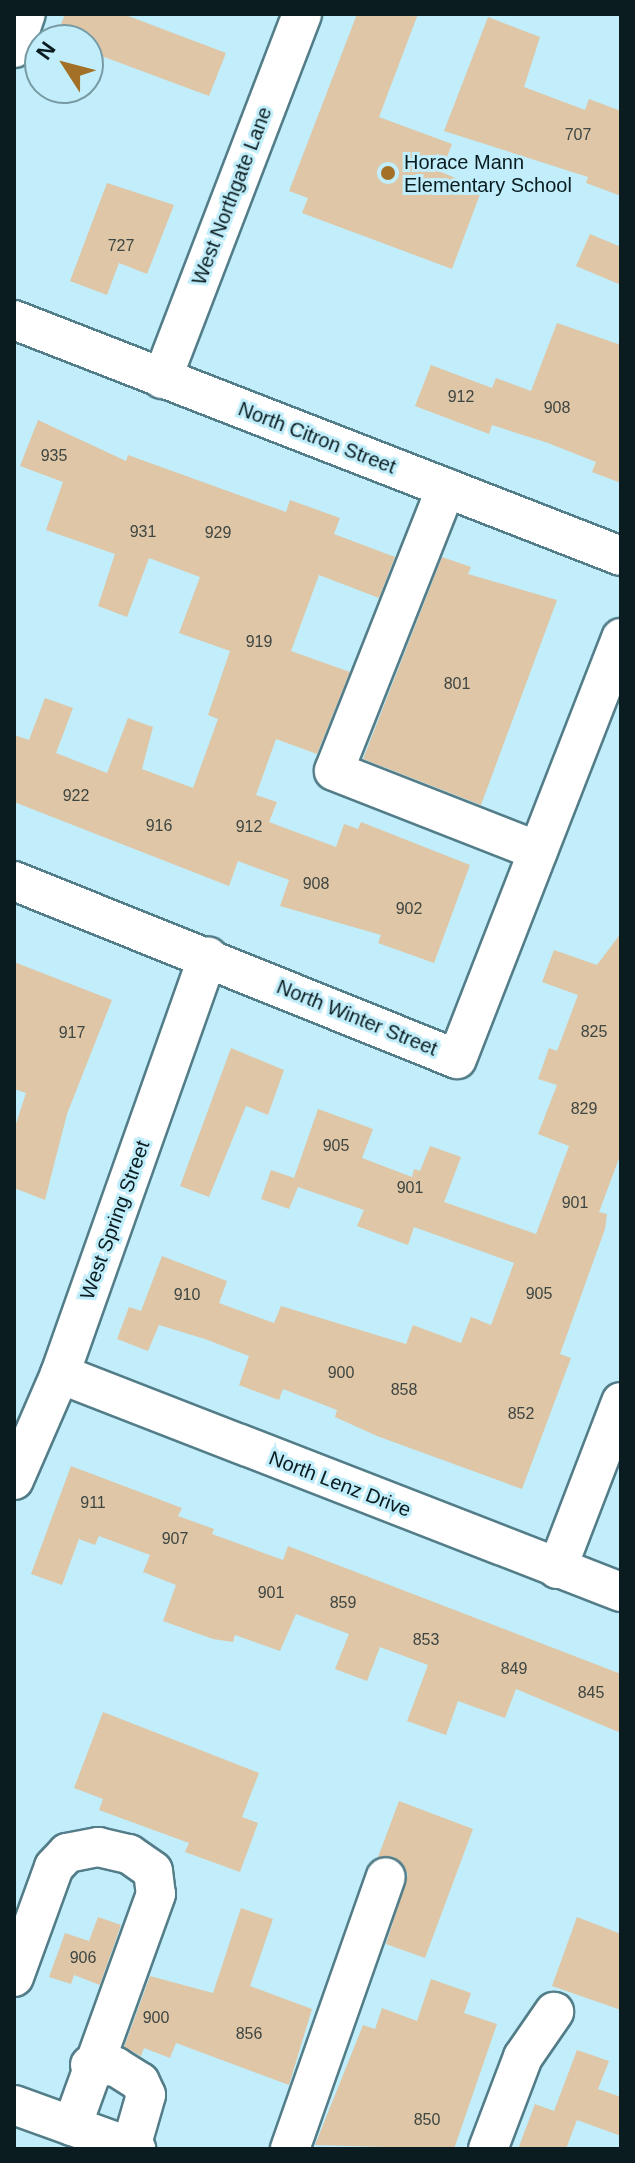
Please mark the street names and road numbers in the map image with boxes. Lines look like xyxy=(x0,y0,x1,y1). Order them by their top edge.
street label: West Northgate Lane xyxy=(187,104,277,288)
street label: North Citron Street xyxy=(235,397,399,479)
street label: North Winter Street xyxy=(273,975,441,1061)
street label: West Spring Street xyxy=(75,1137,155,1303)
street label: North Lenz Drive xyxy=(266,1446,414,1522)

